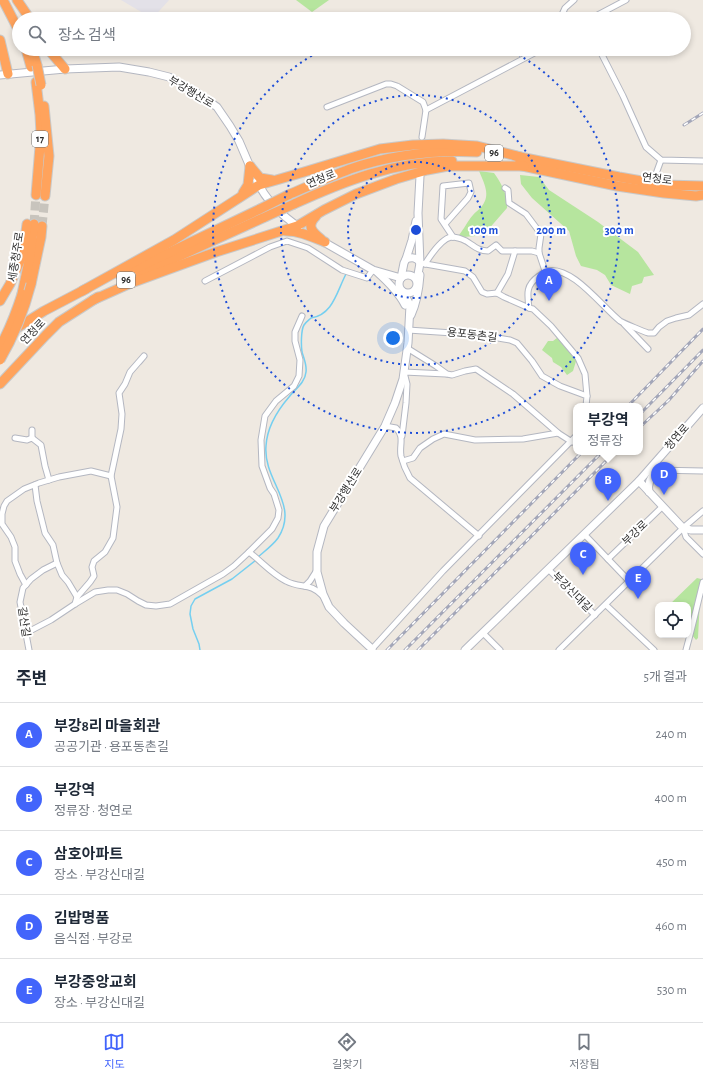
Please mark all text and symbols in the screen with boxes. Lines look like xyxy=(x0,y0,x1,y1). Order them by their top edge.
search box xyxy=(12,12,691,56)
icon: search xyxy=(26,23,48,45)
text: 장소 검색 xyxy=(58,28,116,43)
street label: 부강행산로 xyxy=(166,74,216,110)
road number: 17 xyxy=(32,131,48,147)
road number: 96 xyxy=(485,145,503,161)
street label: 연청로 xyxy=(305,168,337,190)
street label: 연청로 xyxy=(641,172,673,186)
centre of rings xyxy=(409,223,423,237)
text: 100 m xyxy=(470,224,498,236)
text: 200 m xyxy=(536,224,566,236)
text: 300 m xyxy=(604,224,634,236)
street label: 세종청주로 xyxy=(7,231,25,283)
pin: A xyxy=(536,268,562,301)
road number: 96 xyxy=(117,272,135,288)
street label: 연청로 xyxy=(18,317,48,347)
street label: 용포동촌길 xyxy=(446,326,498,344)
your location xyxy=(383,328,403,348)
popup xyxy=(573,403,643,455)
text: 부강역 xyxy=(587,413,629,428)
street label: 청연로 xyxy=(663,422,691,452)
text: 정류장 xyxy=(587,435,623,448)
pin: D xyxy=(651,462,677,495)
street label: 부강행산로 xyxy=(328,466,364,514)
pin: B xyxy=(595,468,621,501)
street label: 부강로 xyxy=(620,518,650,548)
pin: C xyxy=(570,542,596,575)
pin: E xyxy=(625,566,651,599)
street label: 부강신대길 xyxy=(550,570,594,614)
map controls xyxy=(655,602,691,638)
button: locate xyxy=(655,602,691,638)
street label: 갈산길 xyxy=(16,606,32,638)
text: 주변 xyxy=(16,670,47,687)
text: 5개 결과 xyxy=(644,671,687,684)
text: 부강8리 마을회관 xyxy=(54,719,160,734)
text: A xyxy=(25,728,33,741)
text: 240 m xyxy=(655,728,687,741)
text: 공공기관 · 용포동촌길 xyxy=(54,741,169,754)
text: 부강역 xyxy=(54,783,95,798)
text: B xyxy=(25,792,33,805)
text: 400 m xyxy=(654,792,687,805)
text: 정류장 · 청연로 xyxy=(54,805,133,818)
text: 삼호아파트 xyxy=(54,847,123,862)
text: C xyxy=(26,856,32,869)
text: 450 m xyxy=(656,856,687,869)
text: 장소 · 부강신대길 xyxy=(54,869,145,882)
text: 김밥명품 xyxy=(54,911,109,926)
text: D xyxy=(25,920,33,933)
text: 460 m xyxy=(655,920,687,933)
text: 음식점 · 부강로 xyxy=(54,933,133,946)
text: 부강중앙교회 xyxy=(54,975,137,990)
text: E xyxy=(26,984,32,997)
text: 530 m xyxy=(657,984,687,997)
text: 장소 · 부강신대길 xyxy=(54,997,145,1010)
tab: 지도 xyxy=(103,1031,125,1071)
tab: 길찾기 xyxy=(332,1031,363,1071)
tab: 저장됨 xyxy=(569,1031,600,1071)

